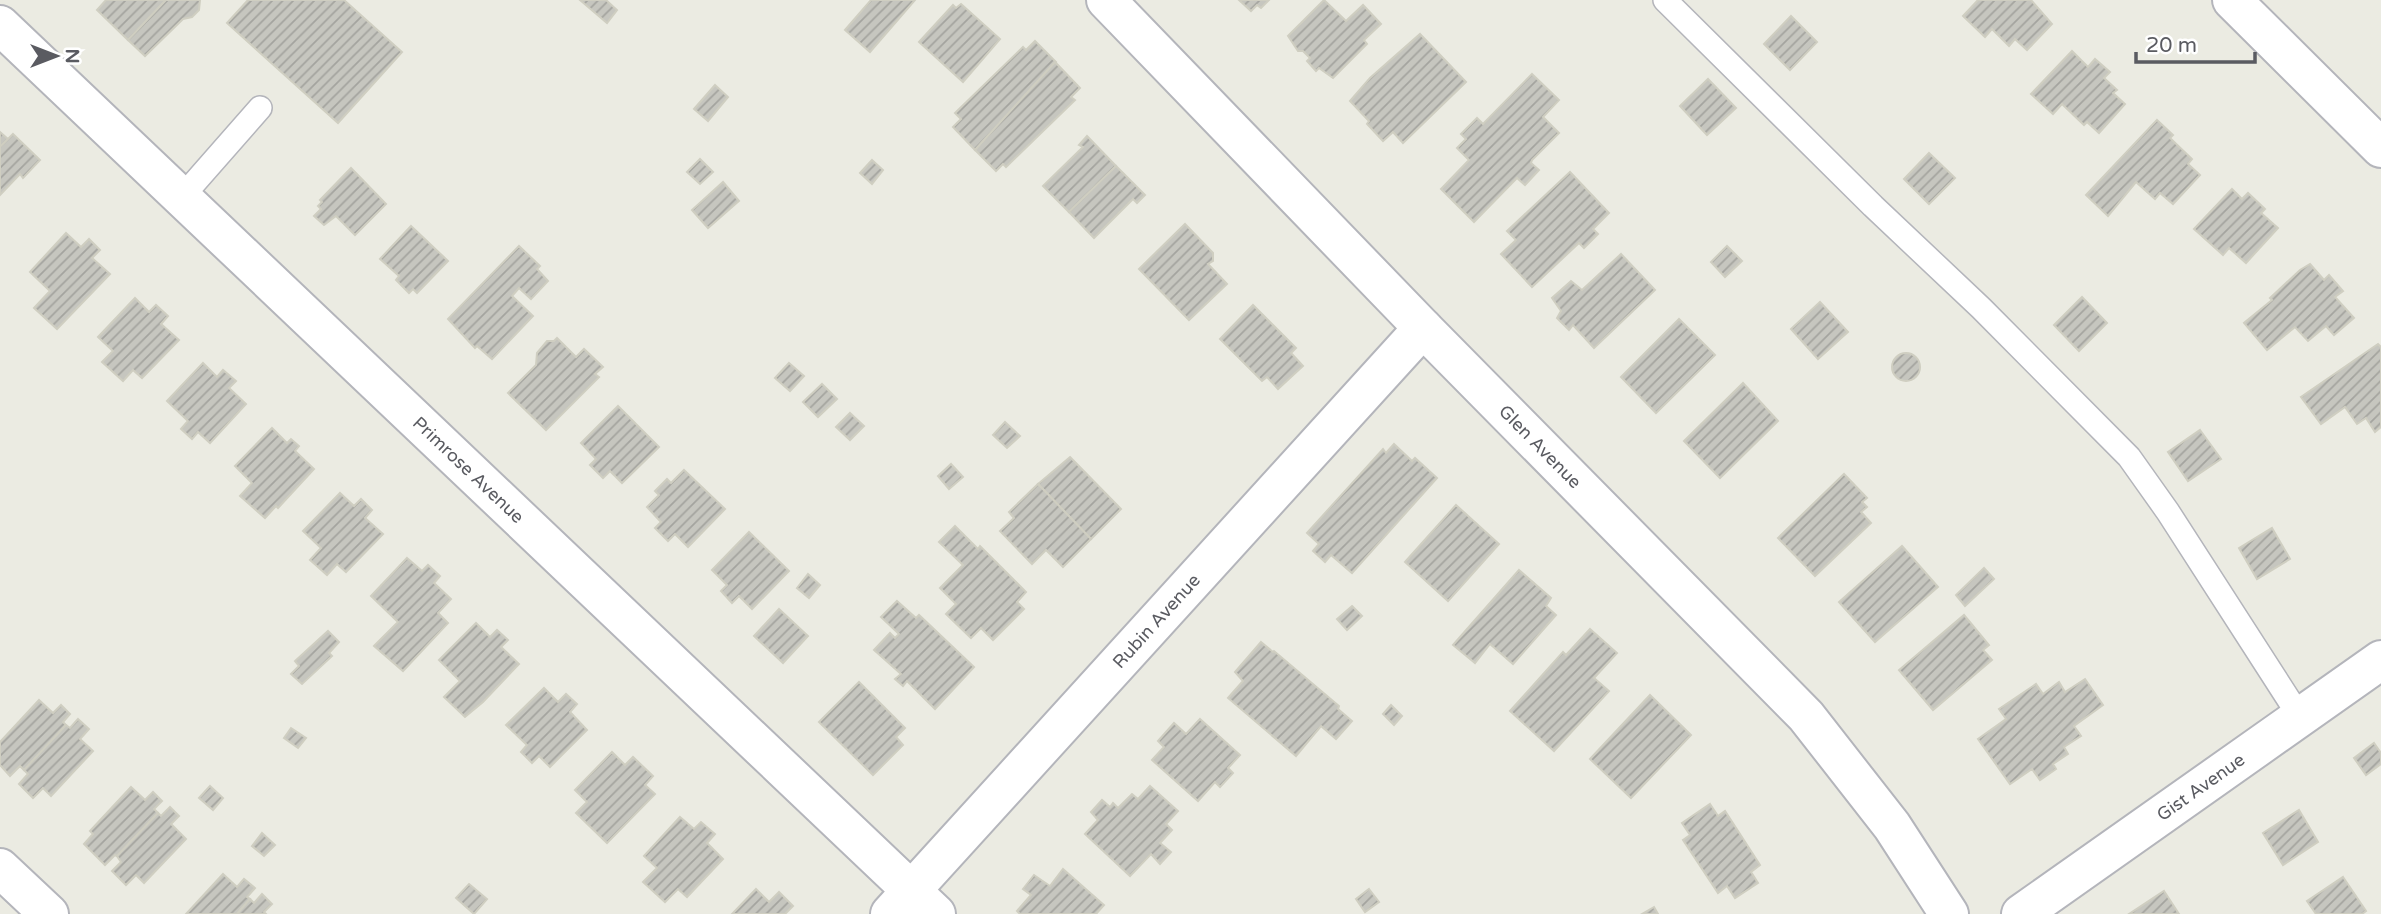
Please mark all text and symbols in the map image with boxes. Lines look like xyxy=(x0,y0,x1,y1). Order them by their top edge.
north arrow xyxy=(21,21,91,91)
scale bar xyxy=(2136,21,2255,65)
text: 20 m xyxy=(2146,33,2197,58)
text: N xyxy=(61,48,83,64)
street label: Glen Avenue xyxy=(1494,400,1586,493)
street label: Primrose Avenue xyxy=(408,412,529,528)
street label: Rubin Avenue xyxy=(1108,569,1205,673)
street label: Gist Avenue xyxy=(2152,749,2249,826)

